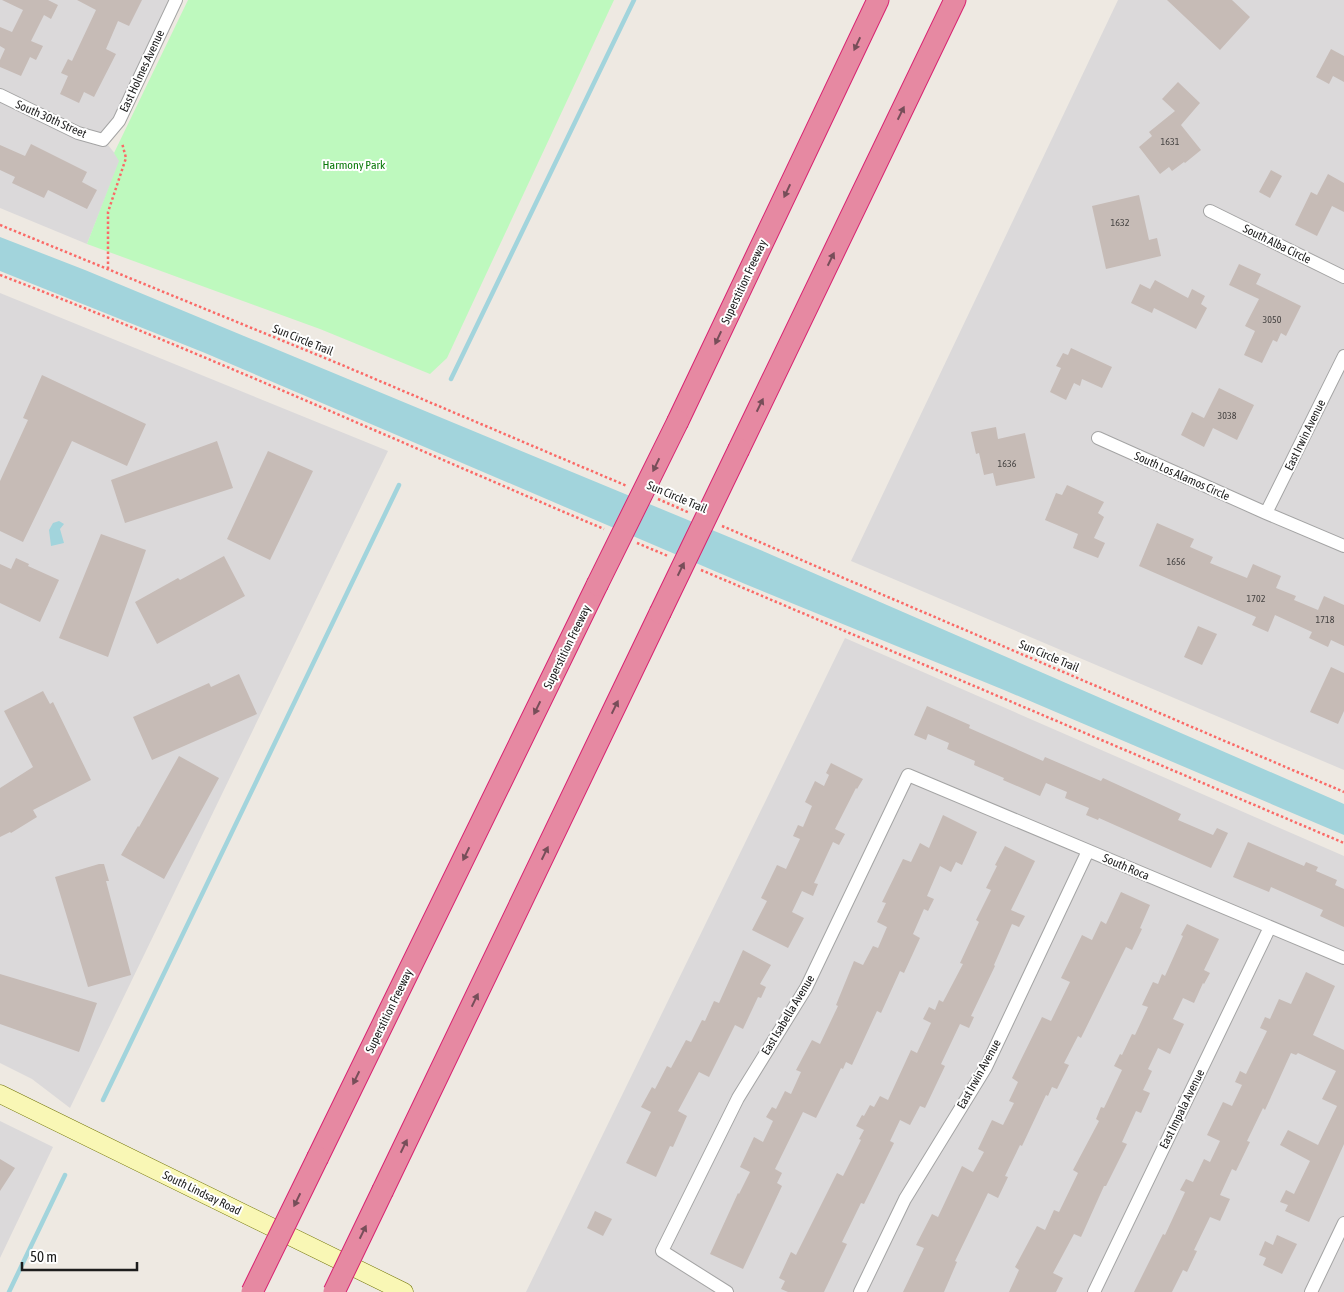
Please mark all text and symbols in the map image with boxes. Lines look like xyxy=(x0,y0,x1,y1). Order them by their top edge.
street label: East Holmes Avenue xyxy=(117,28,167,114)
one-way arrow xyxy=(853,37,861,51)
street label: South 30th Street xyxy=(13,97,89,141)
one-way arrow xyxy=(897,106,905,120)
house number: 1631 xyxy=(1161,136,1180,147)
park label: Harmony Park xyxy=(323,158,386,172)
one-way arrow xyxy=(783,184,791,198)
house number: 1632 xyxy=(1111,217,1130,228)
street label: South Alba Circle xyxy=(1241,221,1313,267)
street label: Superstition Freeway xyxy=(718,237,770,327)
one-way arrow xyxy=(827,252,835,266)
house number: 3050 xyxy=(1263,314,1282,325)
street label: Sun Circle Trail xyxy=(271,322,336,359)
one-way arrow xyxy=(713,330,722,345)
street label: East Irwin Avenue xyxy=(1282,397,1328,473)
one-way arrow xyxy=(756,398,764,413)
house number: 3038 xyxy=(1218,410,1237,421)
street label: South Los Alamos Circle xyxy=(1132,449,1232,503)
one-way arrow xyxy=(652,458,660,472)
house number: 1636 xyxy=(998,458,1017,469)
street label: Sun Circle Trail xyxy=(645,478,710,516)
house number: 1656 xyxy=(1167,556,1186,567)
one-way arrow xyxy=(677,562,685,576)
house number: 1702 xyxy=(1247,593,1266,604)
street label: Superstition Freeway xyxy=(541,603,593,691)
house number: 1718 xyxy=(1316,614,1335,625)
street label: Sun Circle Trail xyxy=(1017,637,1082,675)
one-way arrow xyxy=(611,700,619,714)
one-way arrow xyxy=(533,701,541,715)
one-way arrow xyxy=(541,846,549,860)
one-way arrow xyxy=(462,847,470,861)
street label: South Roca xyxy=(1101,851,1151,883)
street label: Superstition Freeway xyxy=(363,967,415,1055)
street label: East Isabella Avenue xyxy=(759,972,817,1058)
one-way arrow xyxy=(471,993,479,1007)
street label: East Irwin Avenue xyxy=(954,1037,1004,1111)
street label: East Impala Avenue xyxy=(1157,1067,1207,1151)
one-way arrow xyxy=(352,1071,360,1086)
one-way arrow xyxy=(400,1139,408,1153)
street label: South Lindsay Road xyxy=(160,1168,244,1218)
one-way arrow xyxy=(292,1193,301,1208)
one-way arrow xyxy=(359,1225,367,1239)
scale bar xyxy=(22,1240,138,1272)
text: 50 m xyxy=(30,1248,57,1265)

